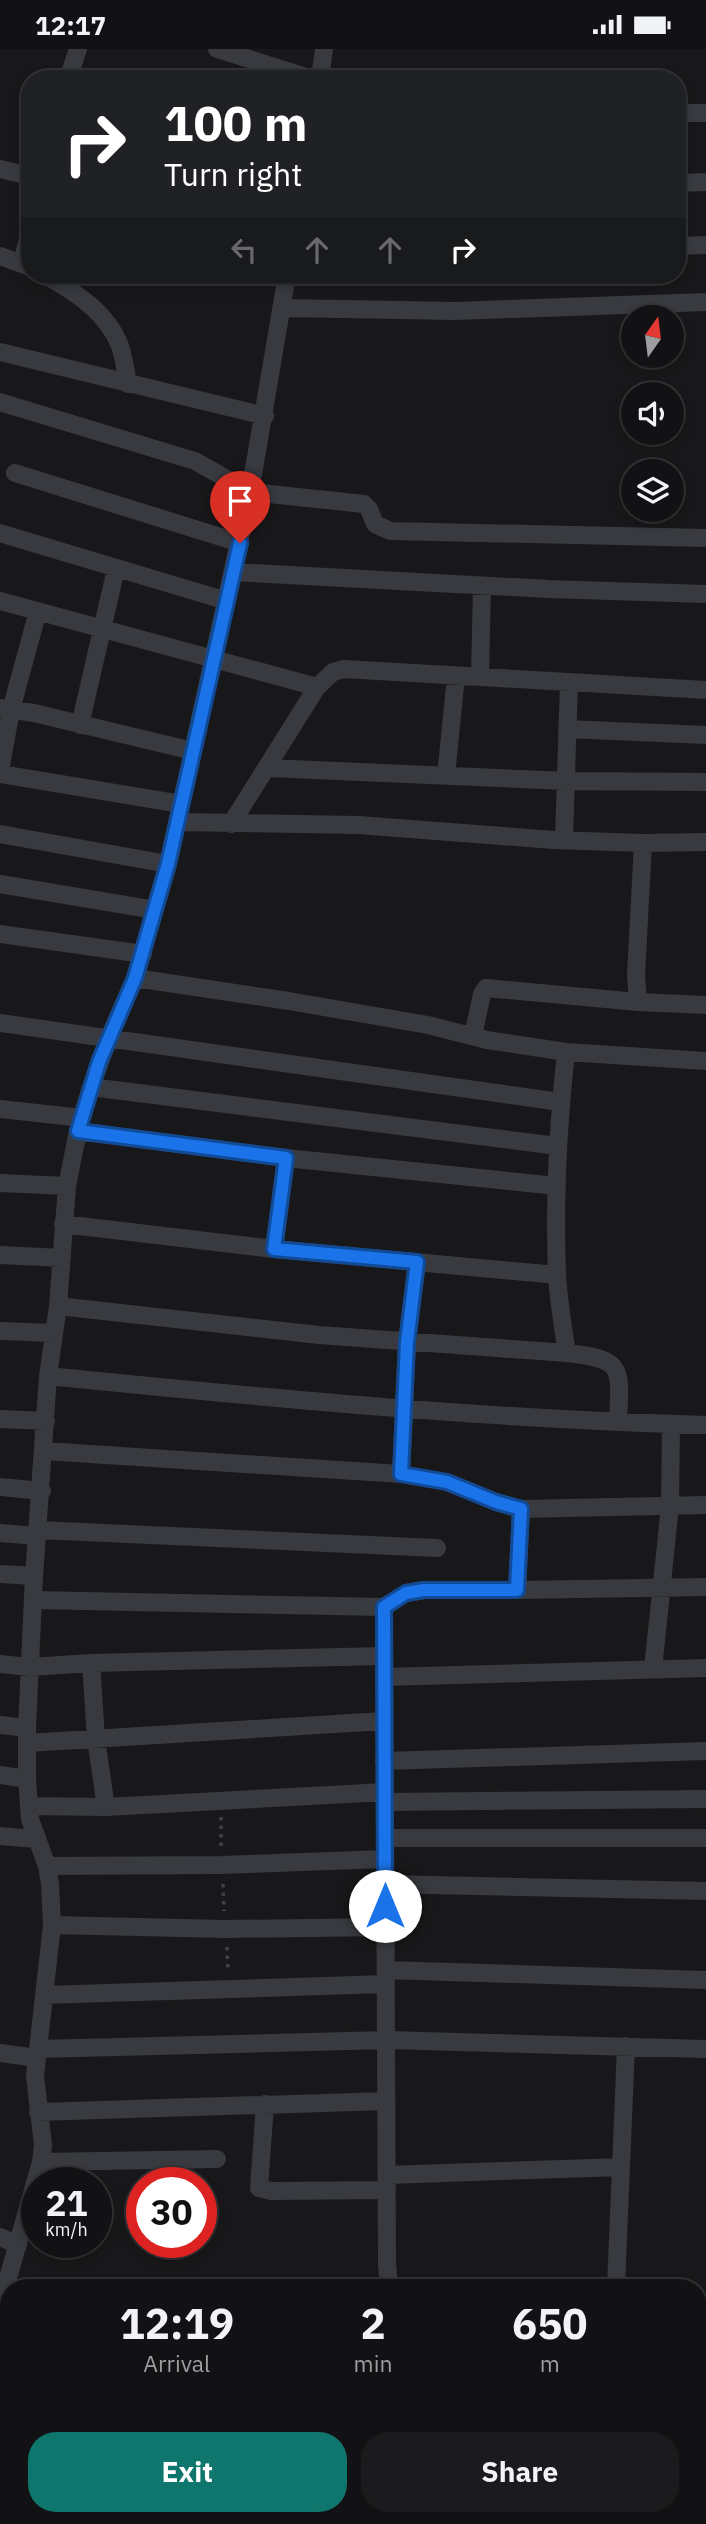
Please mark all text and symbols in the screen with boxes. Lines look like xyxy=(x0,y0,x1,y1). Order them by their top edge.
text: 12:17 xyxy=(35,8,106,42)
text: 100 m xyxy=(164,91,308,154)
icon: right xyxy=(49,98,140,189)
text: Turn right xyxy=(164,153,302,195)
icon: left xyxy=(225,231,263,269)
icon: ahead xyxy=(298,231,336,269)
icon: ahead xyxy=(371,231,409,269)
icon: right xyxy=(444,231,482,269)
north arrow xyxy=(621,305,684,367)
map controls xyxy=(621,305,684,522)
button: sound xyxy=(621,382,684,445)
button: layers xyxy=(621,459,684,522)
pin xyxy=(210,471,270,543)
icon: arrive xyxy=(221,482,259,520)
position arrow xyxy=(348,1869,422,1943)
speed limit sign: 30 xyxy=(126,2167,217,2258)
text: 21 xyxy=(45,2180,88,2226)
text: km/h xyxy=(45,2218,88,2241)
text: 12:19 xyxy=(119,2296,234,2351)
text: 2 xyxy=(360,2296,386,2351)
text: 650 xyxy=(512,2296,588,2351)
text: Arrival xyxy=(143,2348,210,2378)
text: min xyxy=(354,2348,392,2378)
text: m xyxy=(540,2348,560,2378)
button: Exit xyxy=(28,2432,347,2512)
button: Share xyxy=(361,2432,679,2512)

